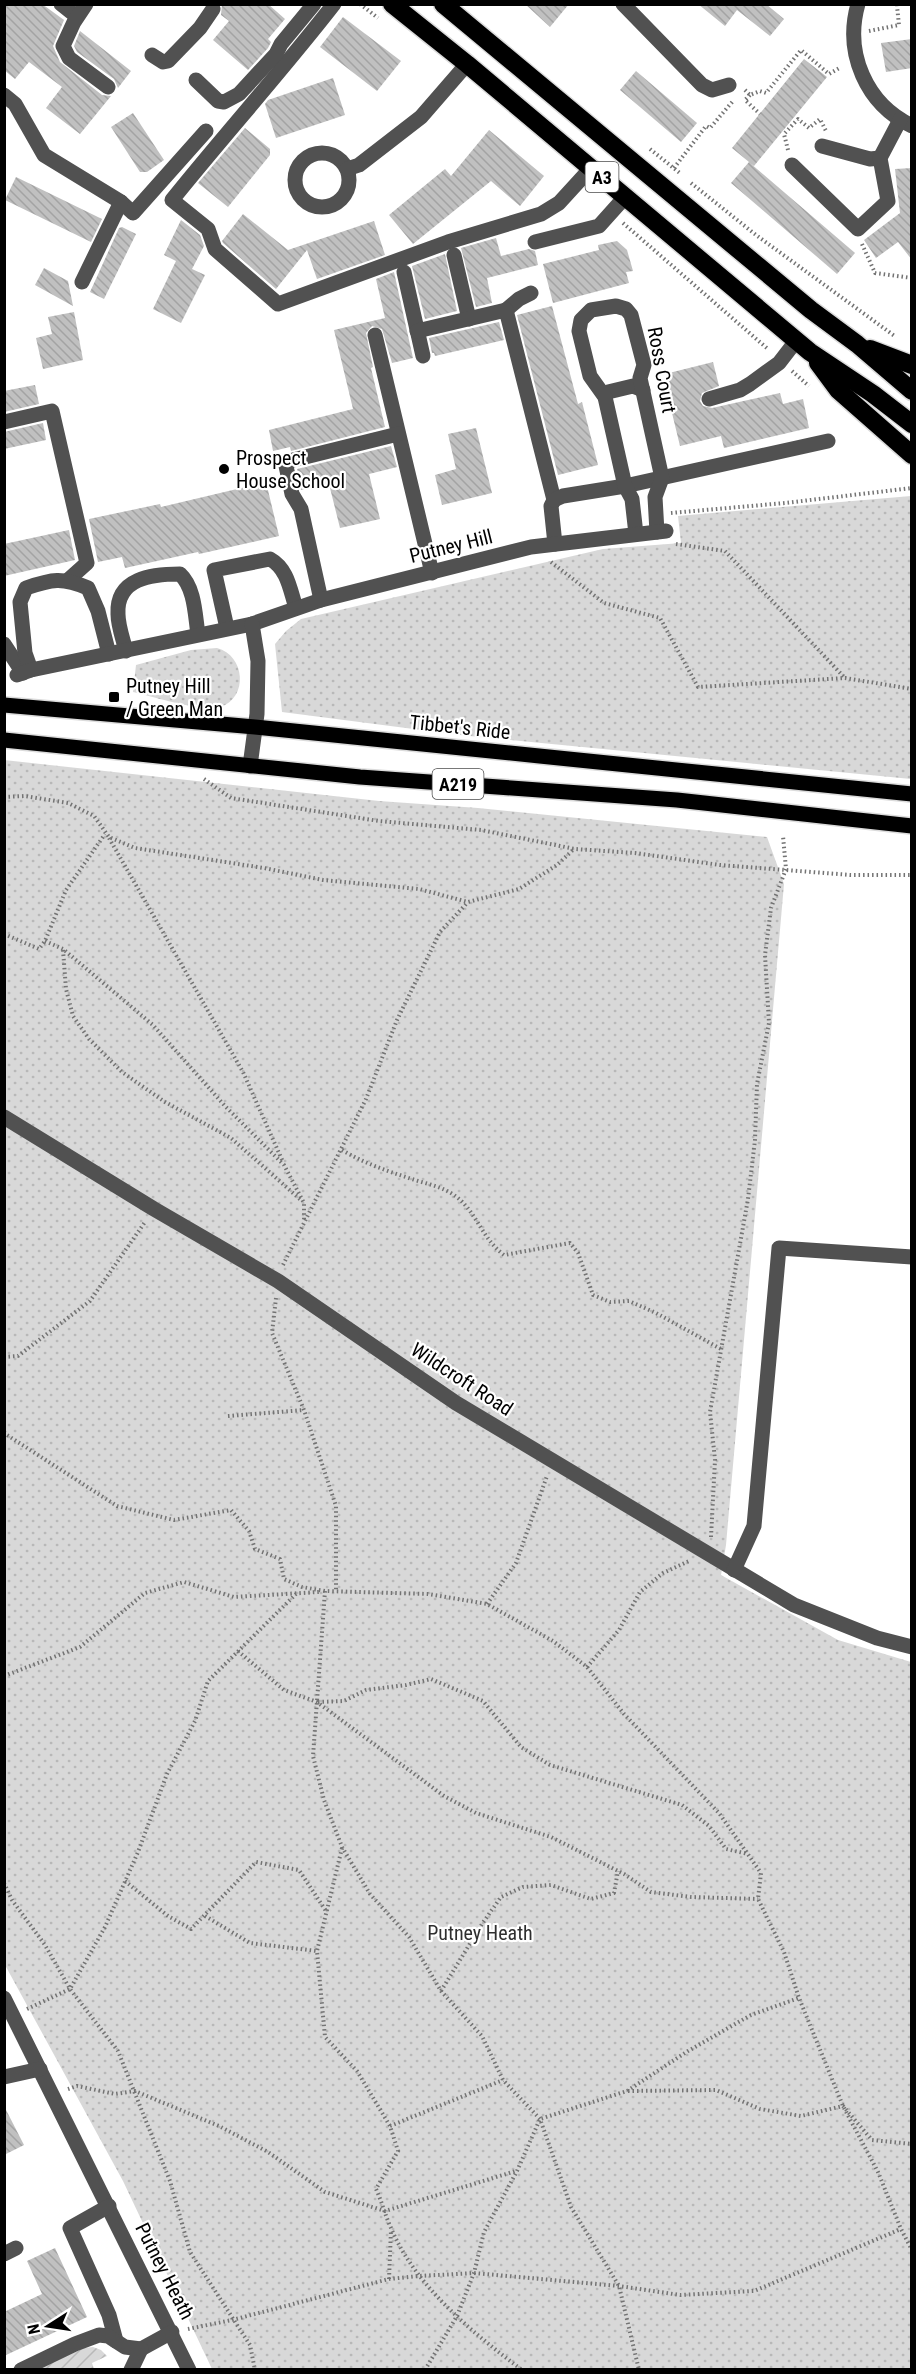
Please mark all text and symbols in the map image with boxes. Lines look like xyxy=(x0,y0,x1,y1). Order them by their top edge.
road number: A3 xyxy=(586,162,618,192)
street label: Ross Court xyxy=(643,325,681,415)
place label: Prospect House School xyxy=(236,446,345,493)
marker: Prospect House School xyxy=(217,462,231,476)
street label: Putney Hill xyxy=(407,524,495,568)
place label: Putney Hill / Green Man xyxy=(126,674,223,721)
marker: Putney Hill / Green Man xyxy=(107,690,121,704)
street label: Tibbet's Ride xyxy=(409,710,511,744)
road number: A219 xyxy=(432,769,484,799)
street label: Wildcroft Road xyxy=(407,1337,517,1421)
park label: Putney Heath xyxy=(427,1921,533,1945)
street label: Putney Heath xyxy=(130,2219,200,2323)
north arrow xyxy=(18,2296,78,2356)
text: N xyxy=(24,2322,44,2336)

